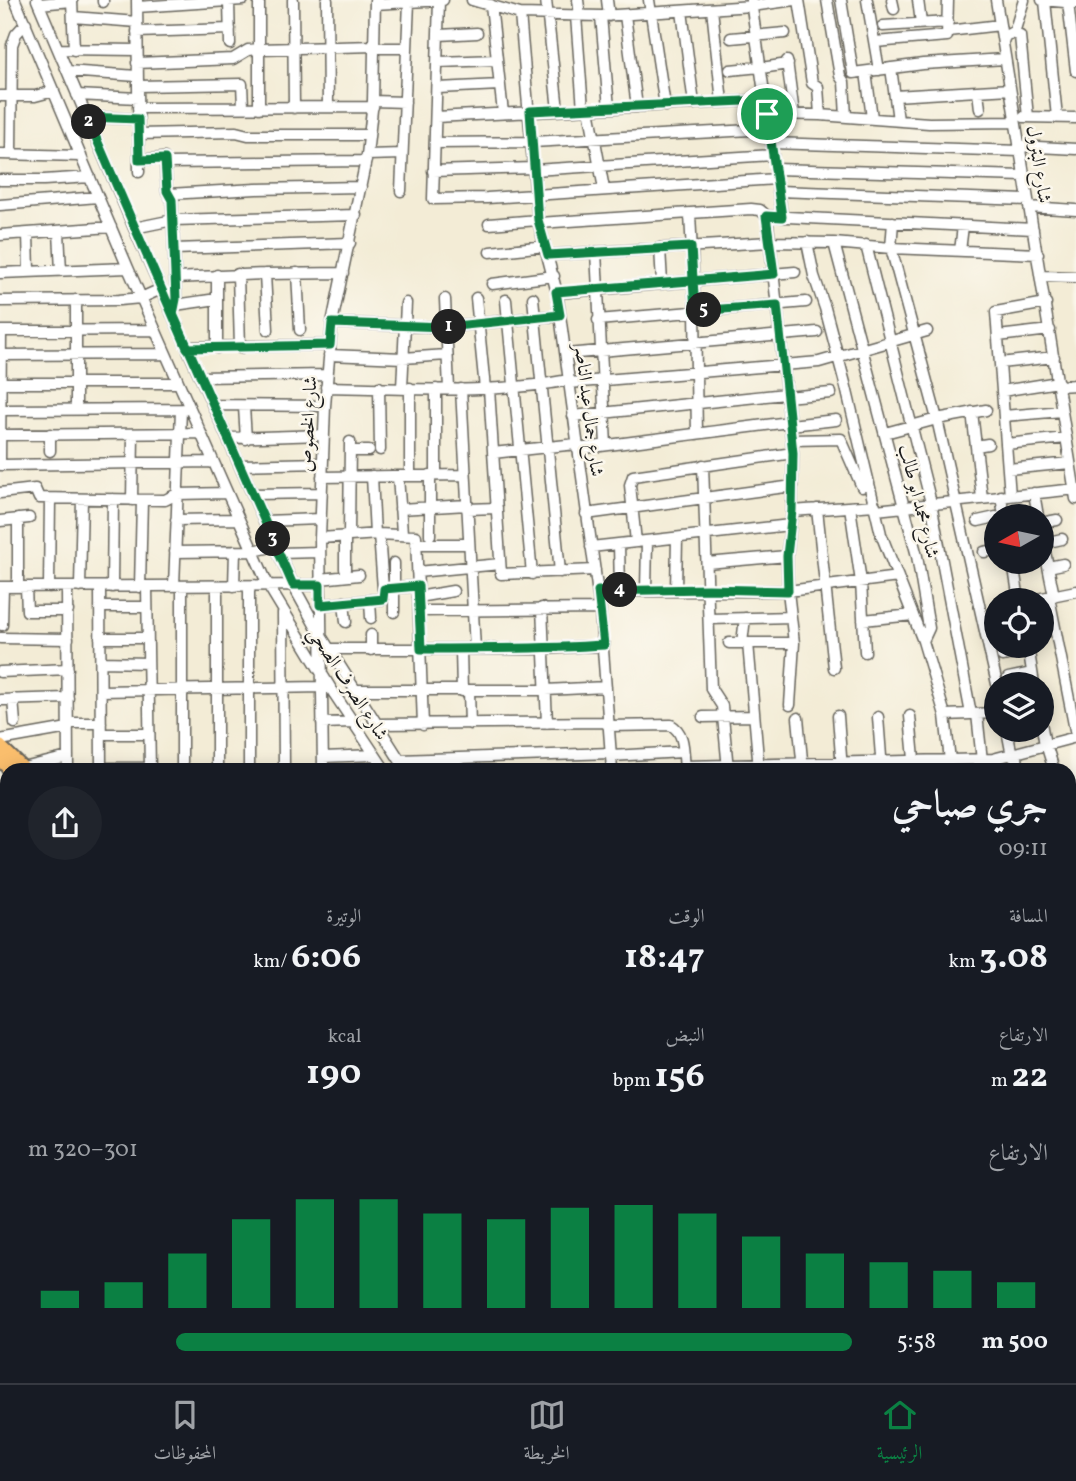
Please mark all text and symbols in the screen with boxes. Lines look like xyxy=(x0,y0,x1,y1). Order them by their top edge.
pin xyxy=(737,84,797,144)
icon: arrive xyxy=(748,95,786,133)
pin: 2 xyxy=(72,104,106,140)
text: 2 xyxy=(84,108,93,134)
street label: شارع البترول xyxy=(1018,124,1057,205)
pin: 5 xyxy=(686,292,722,328)
text: 5 xyxy=(699,296,708,322)
pin: 1 xyxy=(432,310,466,344)
text: 1 xyxy=(445,313,452,339)
street label: شارع جمال عبد الناصر xyxy=(566,340,609,478)
street label: شارع الخصوص xyxy=(293,375,325,473)
street label: شارع محمد ابو طالب xyxy=(890,442,945,561)
north arrow xyxy=(984,504,1054,574)
map controls xyxy=(984,504,1054,742)
pin: 3 xyxy=(256,522,290,556)
text: 3 xyxy=(268,525,277,551)
pin: 4 xyxy=(602,572,638,608)
text: 4 xyxy=(614,576,625,602)
button: locate xyxy=(984,588,1054,658)
street label: شارع الصرف الصحي xyxy=(297,622,394,748)
button: layers xyxy=(984,672,1054,742)
text: جري صباحي xyxy=(892,780,1048,833)
button: share xyxy=(28,786,102,860)
text: 09:11 xyxy=(999,833,1048,865)
text: الوتيرة xyxy=(326,904,361,930)
text: الوقت xyxy=(668,904,705,930)
text: المسافة xyxy=(1009,904,1048,930)
text: 6:06 xyxy=(291,934,361,982)
text: 18:47 xyxy=(624,934,705,982)
text: 3.08 xyxy=(980,934,1048,982)
text: /km xyxy=(253,949,291,975)
text: km xyxy=(949,949,980,975)
text: النبض xyxy=(666,1023,705,1049)
text: الارتفاع xyxy=(999,1023,1048,1049)
text: kcal xyxy=(328,1024,361,1050)
text: 190 xyxy=(306,1050,361,1098)
text: 156 xyxy=(655,1053,705,1101)
text: 22 xyxy=(1012,1053,1048,1101)
text: bpm xyxy=(613,1068,655,1094)
text: m xyxy=(991,1068,1012,1094)
text: 301–320 m xyxy=(28,1134,138,1166)
text: الارتفاع xyxy=(988,1138,1048,1170)
text: 5:58 xyxy=(897,1326,936,1358)
text: 500 m xyxy=(982,1326,1048,1358)
tab: المحفوظات xyxy=(154,1396,216,1471)
tab: الخريطة xyxy=(523,1396,570,1471)
tab: الرئيسية xyxy=(877,1396,922,1471)

